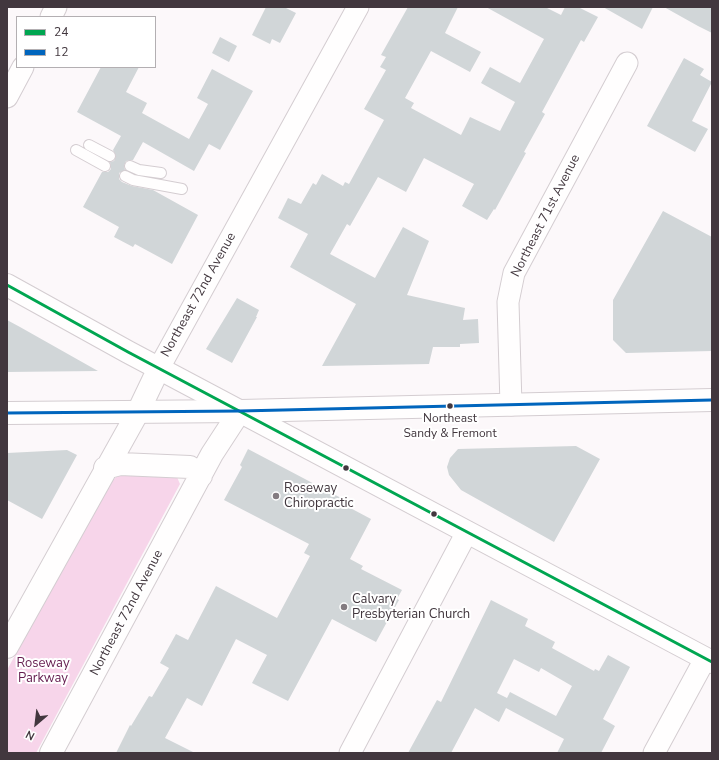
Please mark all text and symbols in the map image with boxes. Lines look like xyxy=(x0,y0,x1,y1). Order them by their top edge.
legend xyxy=(16,16,156,68)
text: 24 xyxy=(54,24,68,40)
text: 12 xyxy=(54,44,68,60)
street label: Northeast 71st Avenue xyxy=(508,152,584,280)
street label: Northeast 72nd Avenue xyxy=(158,230,240,360)
marker: Northeast Sandy & Fremont xyxy=(445,401,455,411)
place label: Northeast Sandy & Fremont xyxy=(403,412,497,440)
unlabelled marker xyxy=(341,463,351,473)
place label: Roseway Chiropractic xyxy=(284,481,354,512)
marker: Roseway Chiropractic xyxy=(271,491,281,501)
unlabelled marker xyxy=(429,509,439,519)
street label: Northeast 72nd Avenue xyxy=(87,548,167,678)
place label: Calvary Presbyterian Church xyxy=(352,592,470,623)
marker: Calvary Presbyterian Church xyxy=(339,602,349,612)
park label: Roseway Parkway xyxy=(16,656,70,687)
north arrow xyxy=(16,704,56,744)
text: N xyxy=(23,726,37,744)

